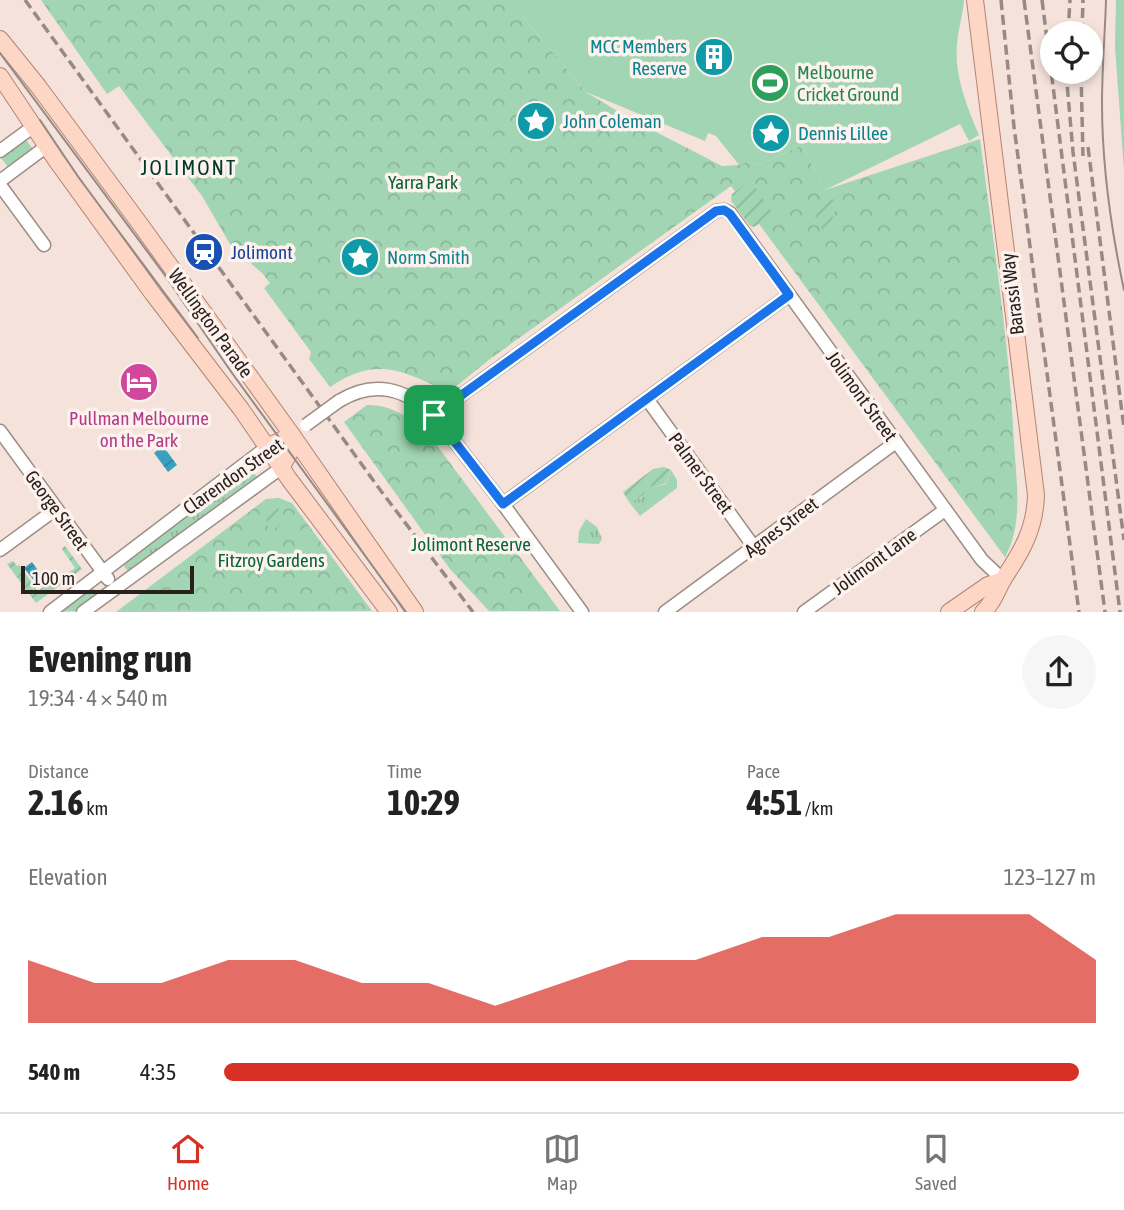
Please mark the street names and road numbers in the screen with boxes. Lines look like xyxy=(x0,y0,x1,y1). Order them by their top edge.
street label: Barassi Way xyxy=(996,252,1028,336)
street label: Wellington Parade xyxy=(164,264,258,382)
street label: Jolimont Street xyxy=(822,347,902,445)
street label: Palmer Street xyxy=(664,428,738,518)
street label: Clarendon Street xyxy=(179,433,287,519)
street label: George Street xyxy=(21,466,93,554)
street label: Agnes Street xyxy=(740,492,822,562)
street label: Jolimont Lane xyxy=(828,523,920,599)

